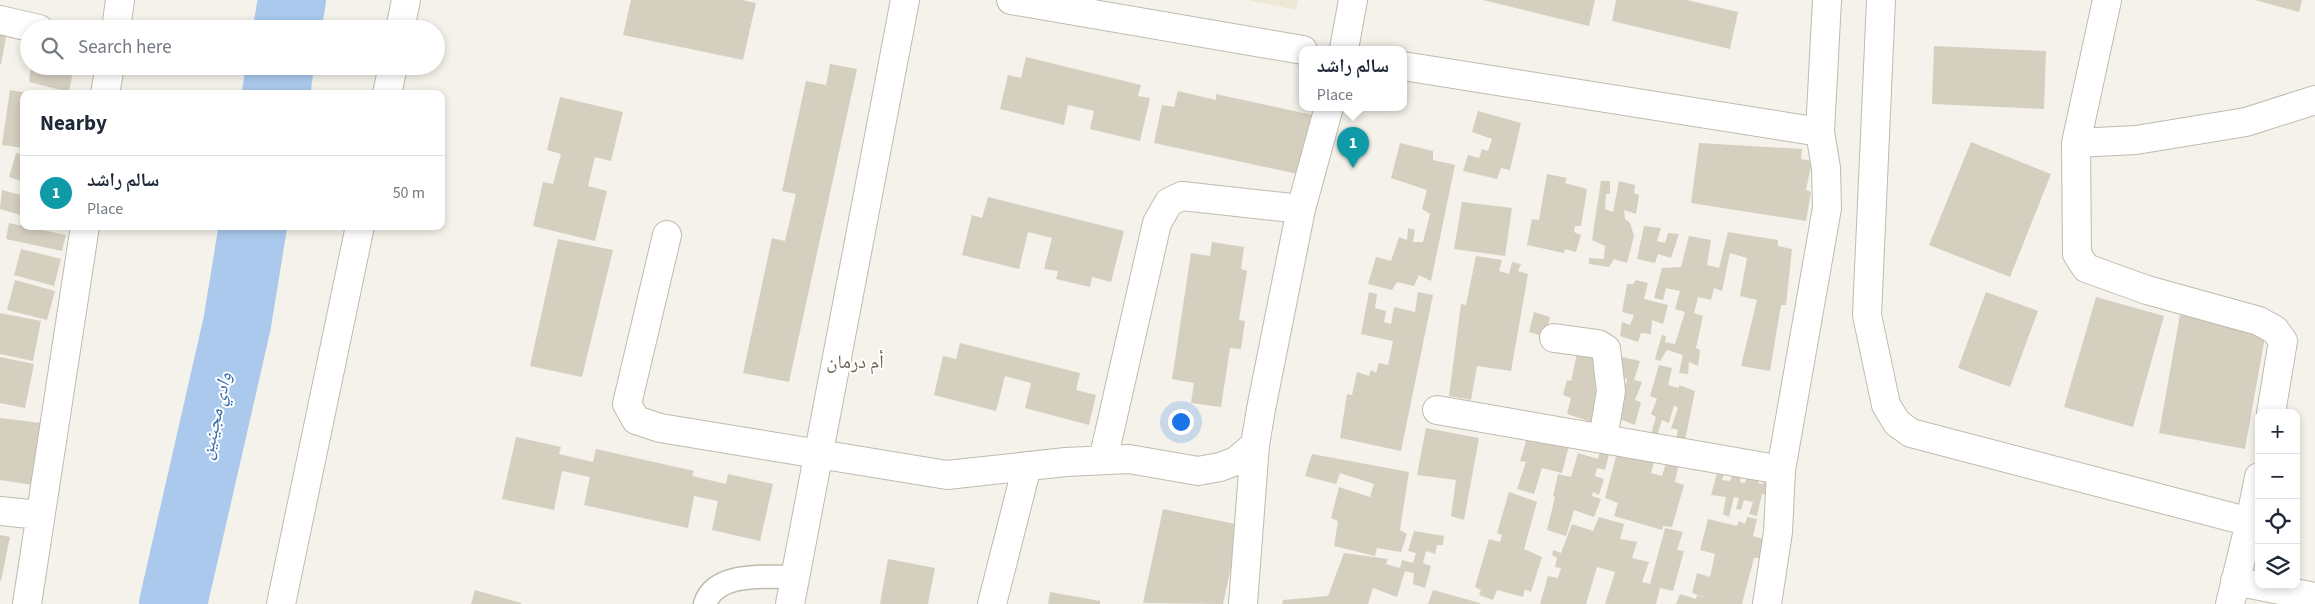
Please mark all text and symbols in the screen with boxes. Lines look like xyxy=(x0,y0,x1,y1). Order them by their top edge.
search box xyxy=(20,20,445,75)
icon: search xyxy=(38,34,66,62)
text: Search here xyxy=(78,34,172,61)
popup xyxy=(1299,46,1407,111)
text: سالم راشد xyxy=(1317,53,1389,80)
text: Place xyxy=(1317,84,1353,106)
text: Nearby xyxy=(40,108,107,138)
pin: 1 xyxy=(1337,127,1369,168)
text: سالم راشد xyxy=(87,167,159,194)
text: 1 xyxy=(52,182,60,204)
text: 50 m xyxy=(393,182,425,204)
text: Place xyxy=(87,198,123,220)
district label: أم درمان xyxy=(826,349,884,376)
water label: وادي مجينين xyxy=(193,370,240,462)
your location xyxy=(1168,409,1194,435)
map controls xyxy=(2255,409,2300,589)
button: + xyxy=(2255,409,2300,454)
button: − xyxy=(2255,454,2300,499)
button: locate xyxy=(2255,499,2300,544)
button: layers xyxy=(2255,544,2300,589)

